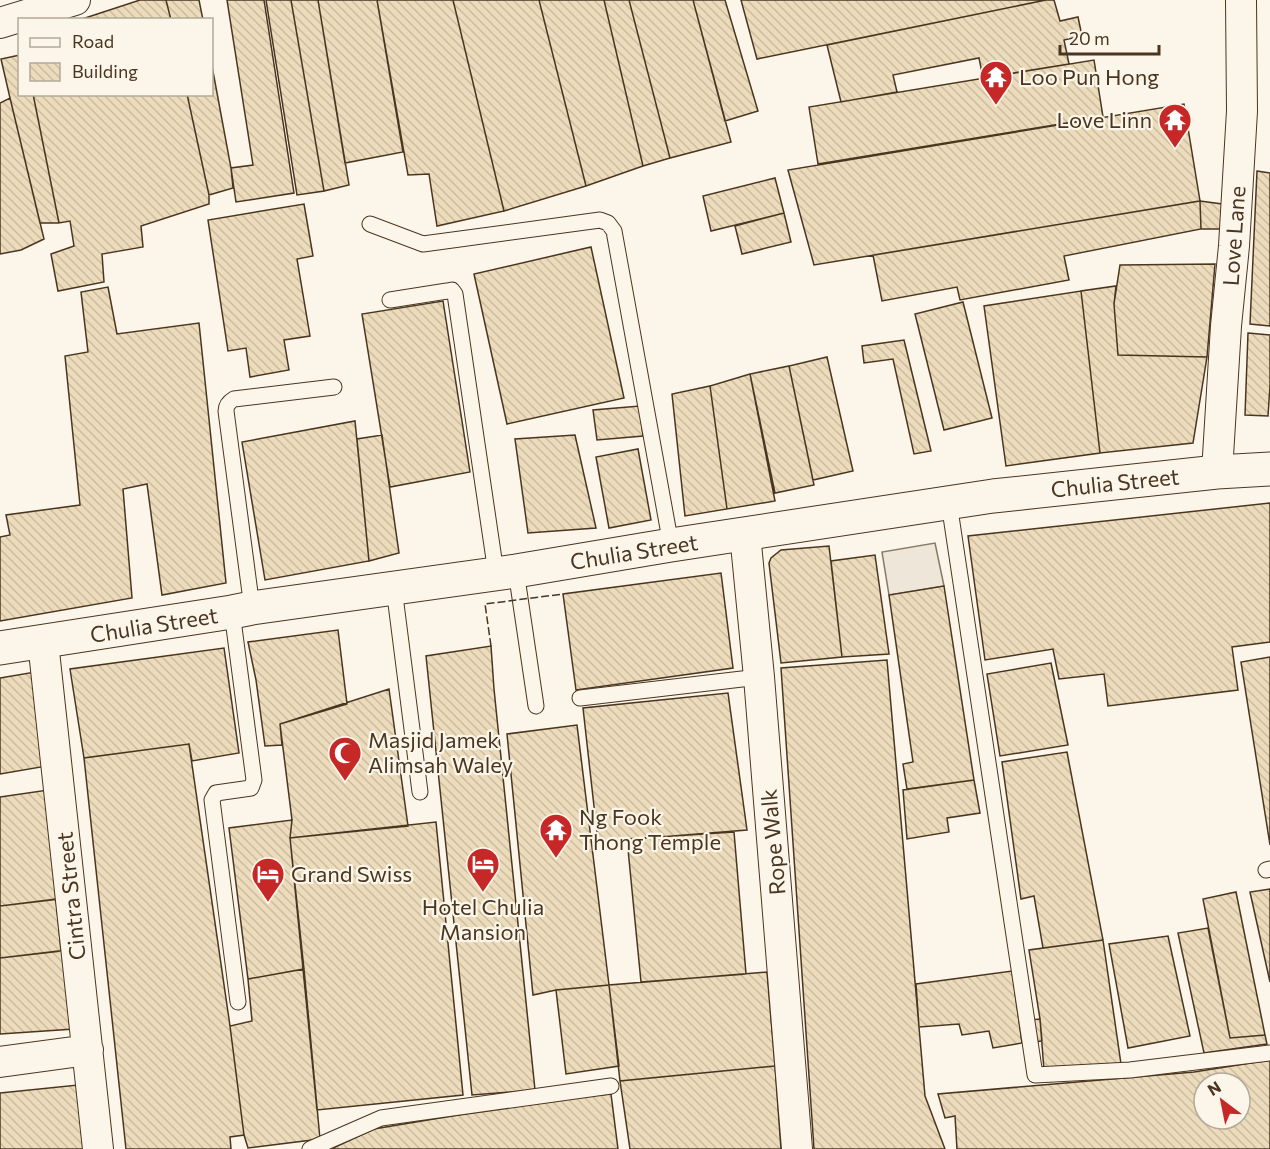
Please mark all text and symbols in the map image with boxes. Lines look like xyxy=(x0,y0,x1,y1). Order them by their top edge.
legend xyxy=(18,18,213,96)
scale bar xyxy=(1060,18,1159,56)
text: 20 m xyxy=(1069,27,1110,49)
text: Road xyxy=(72,30,114,52)
temple icon: Loo Pun Hong xyxy=(978,59,1014,106)
text: Building xyxy=(72,60,138,82)
place label: Loo Pun Hong xyxy=(1019,63,1159,90)
temple icon: Love Linn xyxy=(1157,102,1193,149)
place label: Love Linn xyxy=(1056,106,1152,133)
street label: Love Lane xyxy=(1217,185,1250,287)
street label: Chulia Street xyxy=(1049,462,1181,503)
street label: Chulia Street xyxy=(568,528,700,575)
street label: Chulia Street xyxy=(88,601,220,648)
place label: Masjid Jamek Alimsah Waley xyxy=(368,726,513,778)
mosque icon: Masjid Jamek Alimsah Waley xyxy=(327,735,363,782)
street label: Rope Walk xyxy=(754,788,791,896)
place label: Ng Fook Thong Temple xyxy=(579,803,721,855)
temple icon: Ng Fook Thong Temple xyxy=(538,812,574,859)
street label: Cintra Street xyxy=(50,831,91,962)
hotel icon: Hotel Chulia Mansion xyxy=(465,846,501,893)
hotel icon: Grand Swiss xyxy=(250,856,286,903)
place label: Grand Swiss xyxy=(291,860,412,887)
place label: Hotel Chulia Mansion xyxy=(422,893,544,945)
north arrow xyxy=(1192,1071,1252,1131)
text: N xyxy=(1204,1077,1224,1099)

